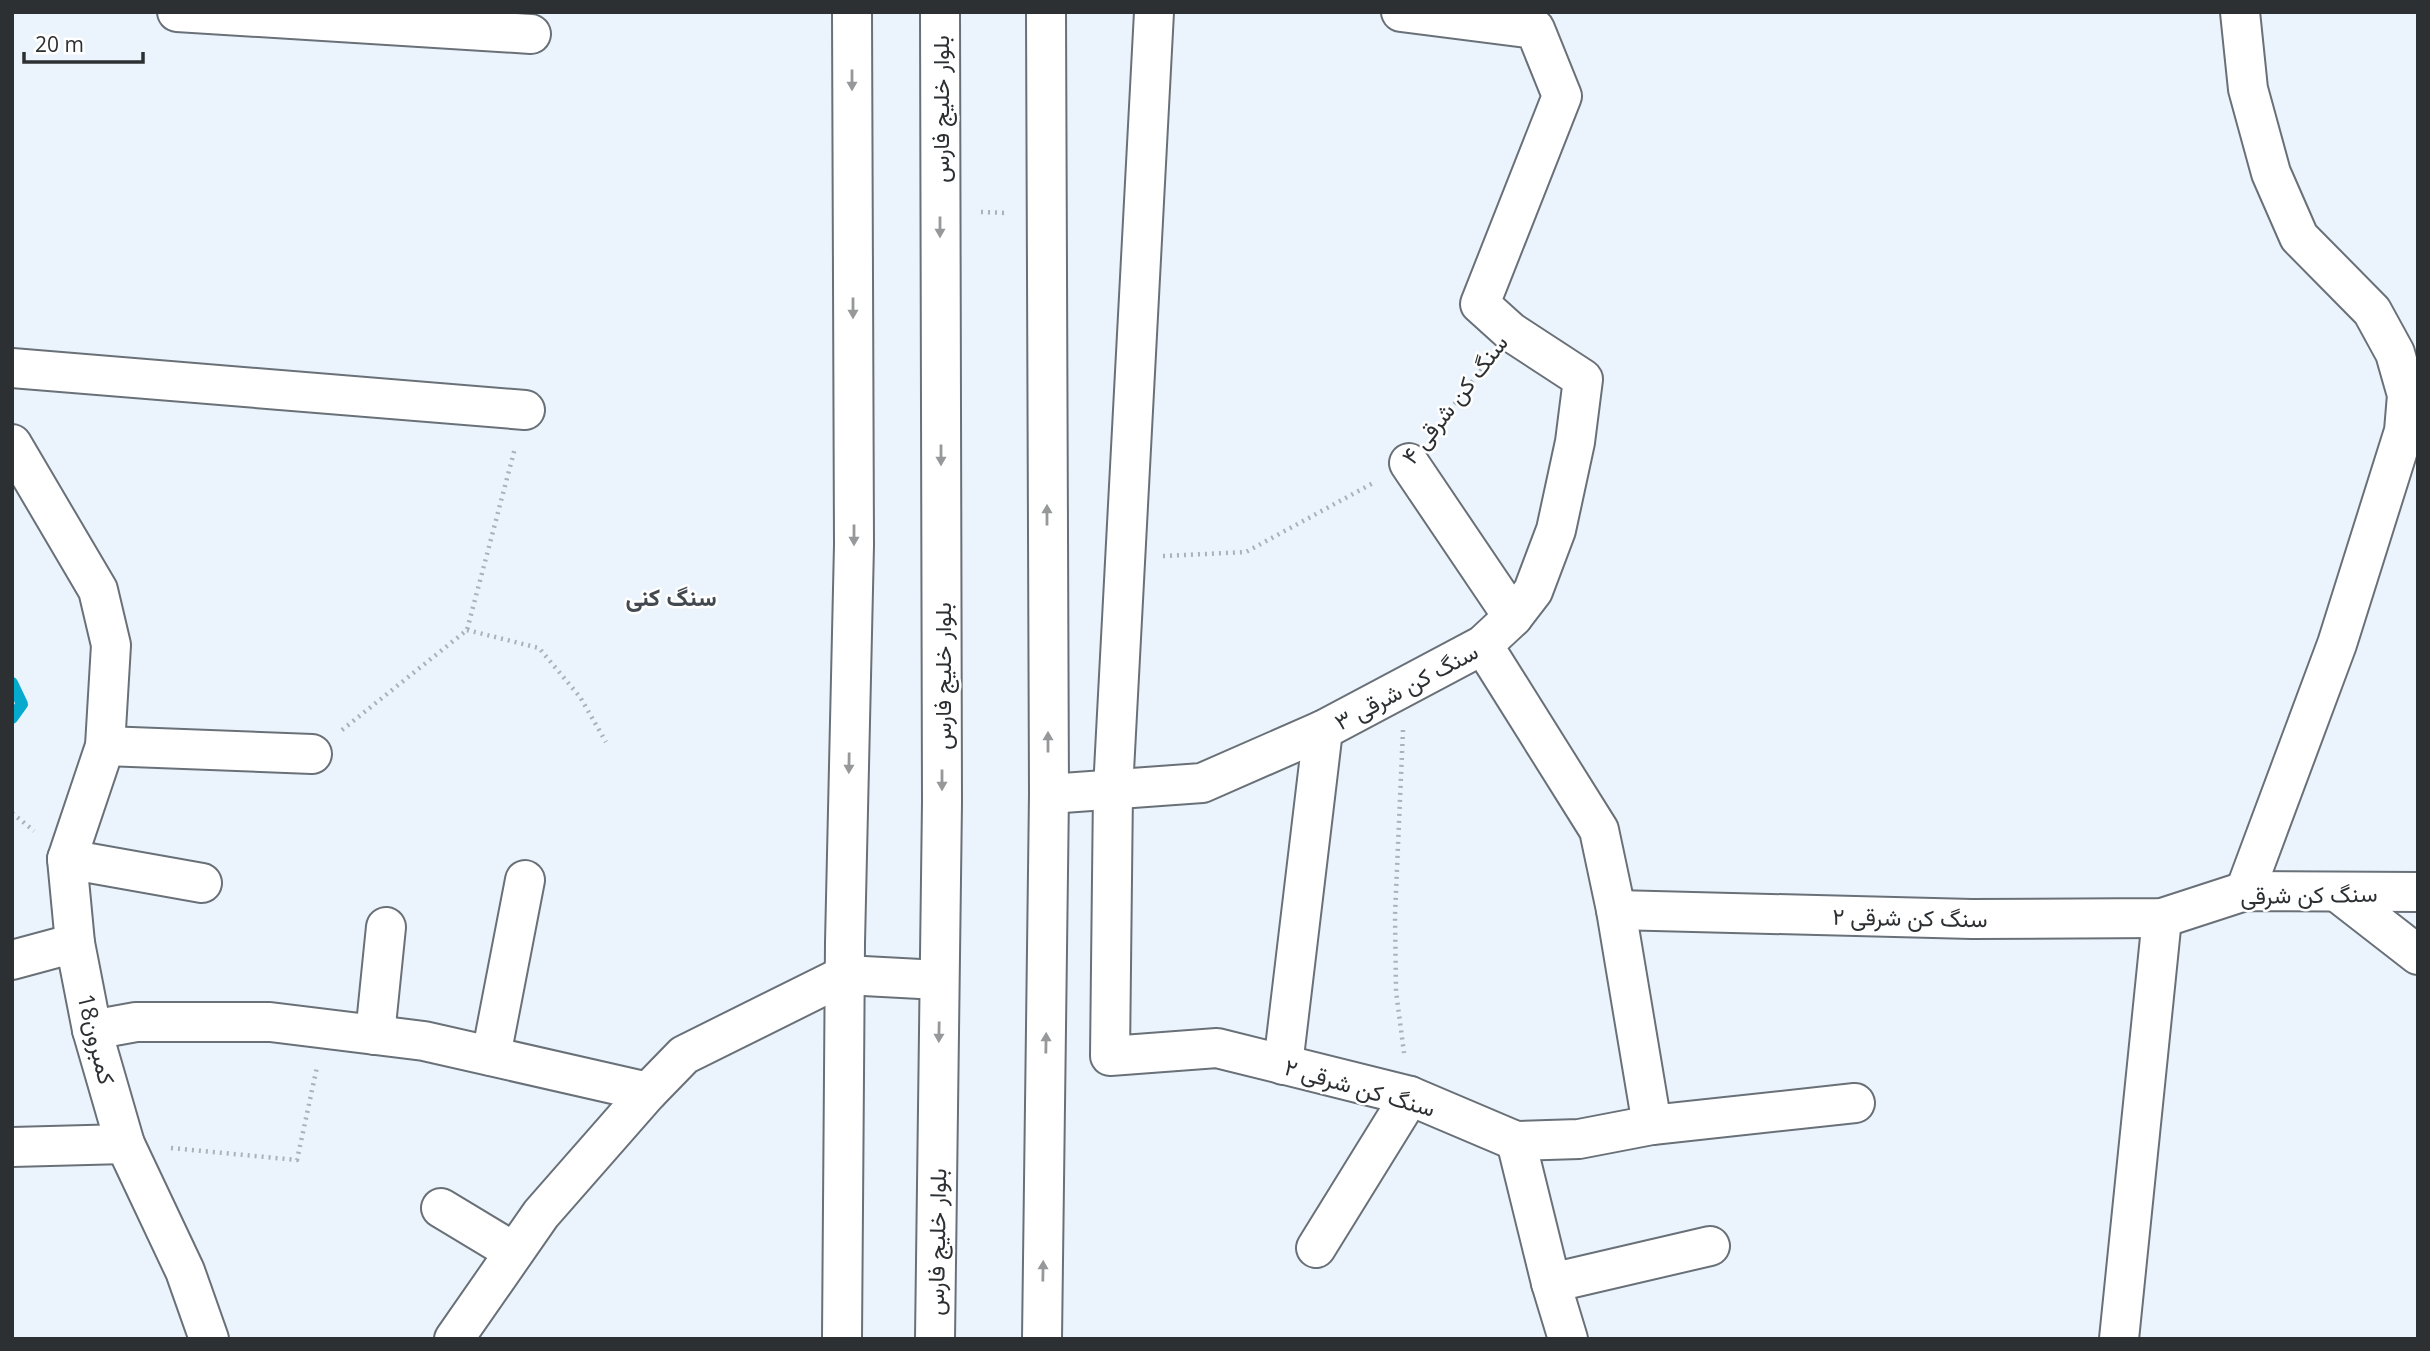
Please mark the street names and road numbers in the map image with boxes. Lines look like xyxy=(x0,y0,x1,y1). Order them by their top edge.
street label: بلوار خلیج فارس xyxy=(924,35,957,183)
street label: سنگ کن شرقی ۴ xyxy=(1393,328,1515,470)
street label: بلوار خلیج فارس xyxy=(926,602,959,750)
street label: سنگ کن شرقی ۳ xyxy=(1329,635,1483,737)
street label: سنگ کن شرقی xyxy=(2240,877,2378,911)
street label: سنگ کن شرقی ۲ xyxy=(1832,900,1988,934)
street label: کمبرون18 xyxy=(70,990,124,1088)
street label: سنگ کن شرقی ۲ xyxy=(1281,1050,1439,1124)
street label: بلوار خلیج فارس xyxy=(919,1168,954,1316)

